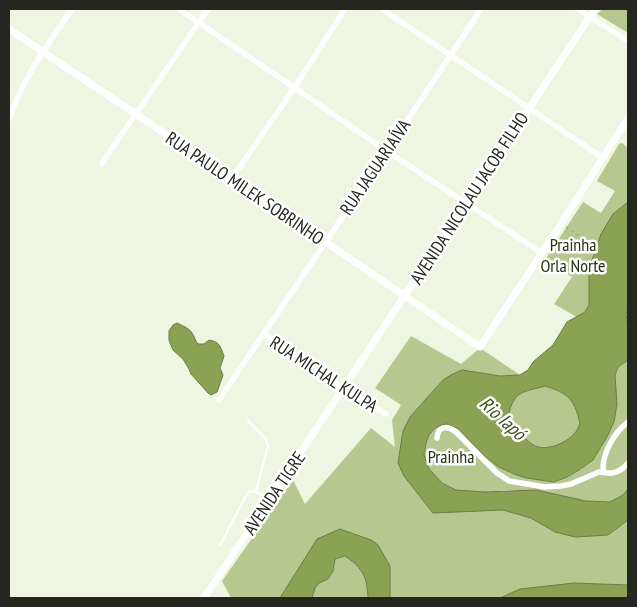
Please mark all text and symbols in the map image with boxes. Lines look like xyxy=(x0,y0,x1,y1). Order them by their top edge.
street label: AVENIDA NICOLAU JACOB FILHO xyxy=(405,108,533,288)
street label: RUA JAGUARIAÍVA xyxy=(335,114,416,219)
street label: RUA PAULO MILEK SOBRINHO xyxy=(161,126,329,250)
park label: Prainha Orla Norte xyxy=(540,233,606,277)
street label: RUA MICHAL KULPA xyxy=(266,331,383,418)
water label: Rio Iapó xyxy=(475,391,532,446)
park label: Prainha xyxy=(428,445,474,468)
street label: AVENIDA TIGRE xyxy=(238,447,310,539)

